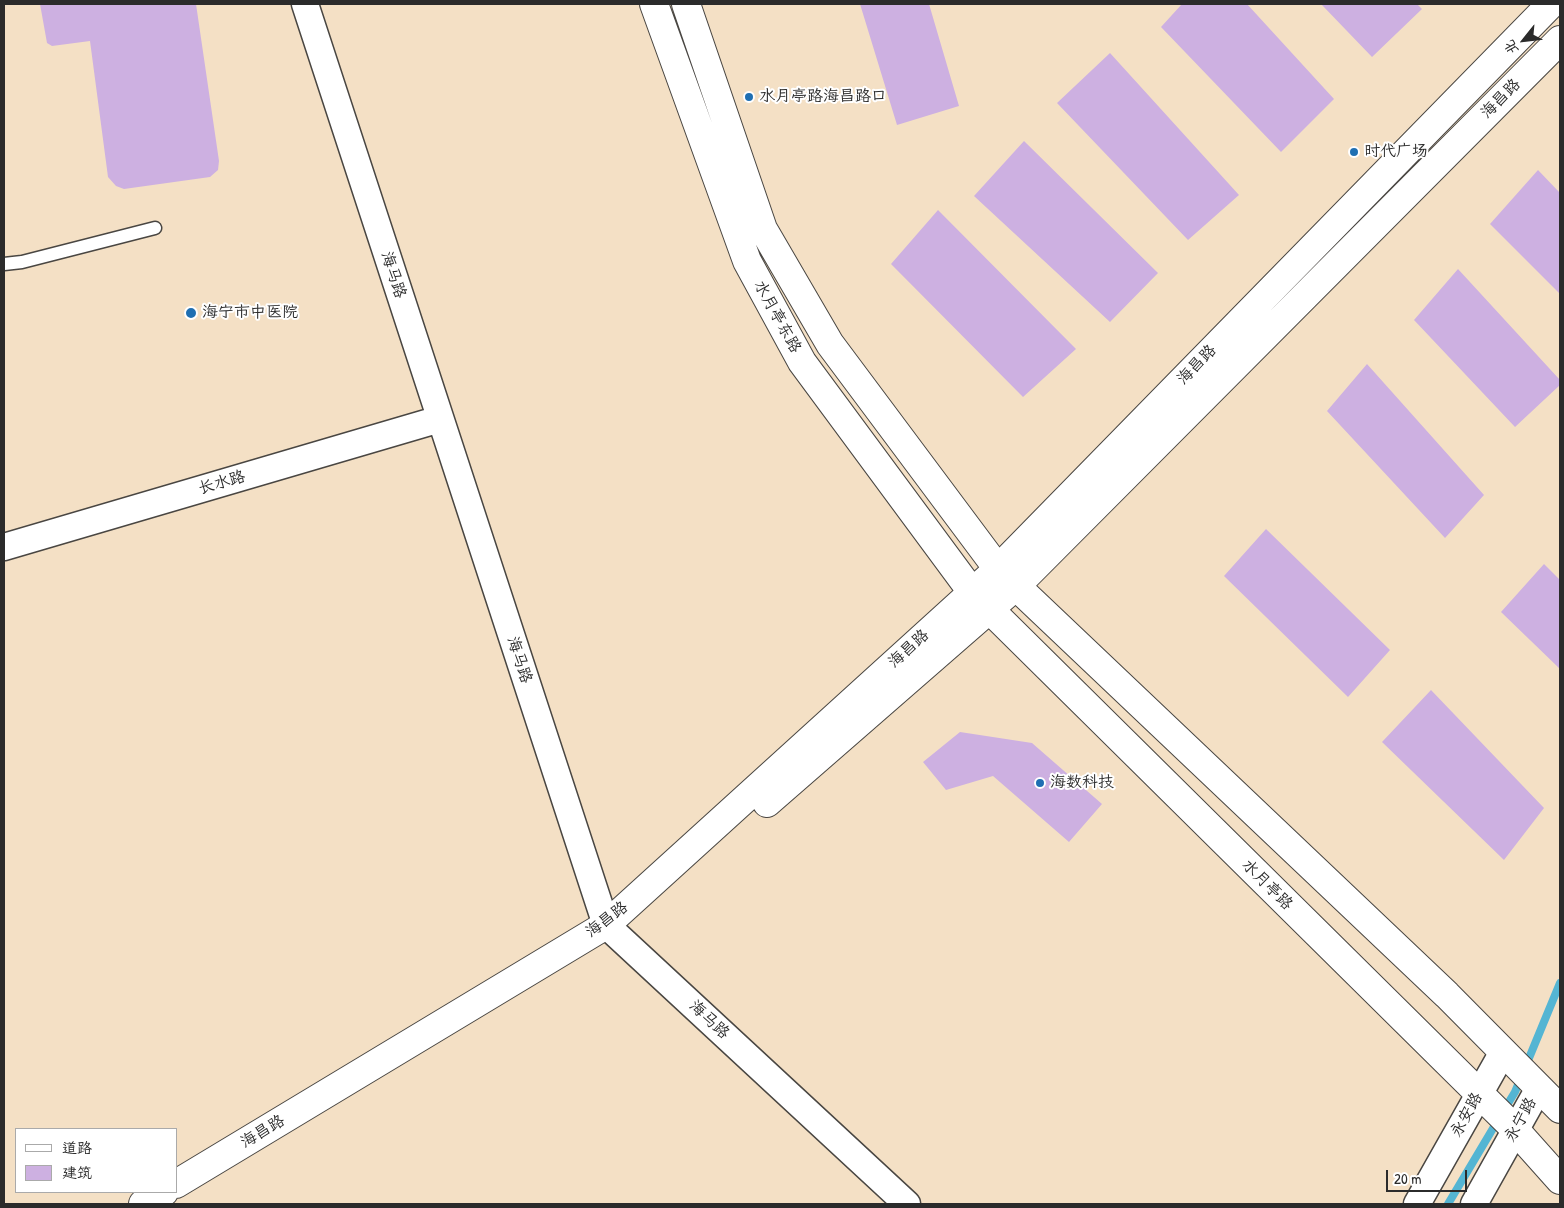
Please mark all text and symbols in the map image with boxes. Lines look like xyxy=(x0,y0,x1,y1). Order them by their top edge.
north arrow xyxy=(1499,15,1549,65)
text: 北 xyxy=(1499,37,1522,58)
street label: 海昌路 xyxy=(1477,75,1525,123)
place label: 水月亭路海昌路口 xyxy=(759,87,887,107)
marker: 水月亭路海昌路口 xyxy=(743,91,755,103)
place label: 时代广场 xyxy=(1364,142,1428,162)
marker: 时代广场 xyxy=(1348,146,1360,158)
street label: 海马路 xyxy=(376,249,410,301)
street label: 水月亭东路 xyxy=(749,277,805,357)
place label: 海宁市中医院 xyxy=(202,303,298,323)
marker: 海宁市中医院 xyxy=(184,306,198,320)
street label: 海昌路 xyxy=(1173,341,1221,389)
street label: 长水路 xyxy=(196,467,248,499)
street label: 海昌路 xyxy=(885,626,933,672)
street label: 海马路 xyxy=(502,634,536,686)
place label: 海数科技 xyxy=(1050,773,1114,793)
marker: 海数科技 xyxy=(1034,777,1046,789)
street label: 水月亭路 xyxy=(1238,856,1296,914)
street label: 海昌路 xyxy=(582,898,632,942)
street label: 海马路 xyxy=(685,997,733,1043)
street label: 永安路 xyxy=(1447,1089,1487,1141)
street label: 永宁路 xyxy=(1501,1094,1541,1146)
street label: 海昌路 xyxy=(237,1111,289,1153)
legend xyxy=(15,1128,178,1193)
text: 道路 xyxy=(62,1137,92,1158)
scale bar xyxy=(1389,1160,1470,1192)
text: 建筑 xyxy=(62,1162,92,1183)
text: 20 m xyxy=(1394,1168,1421,1189)

